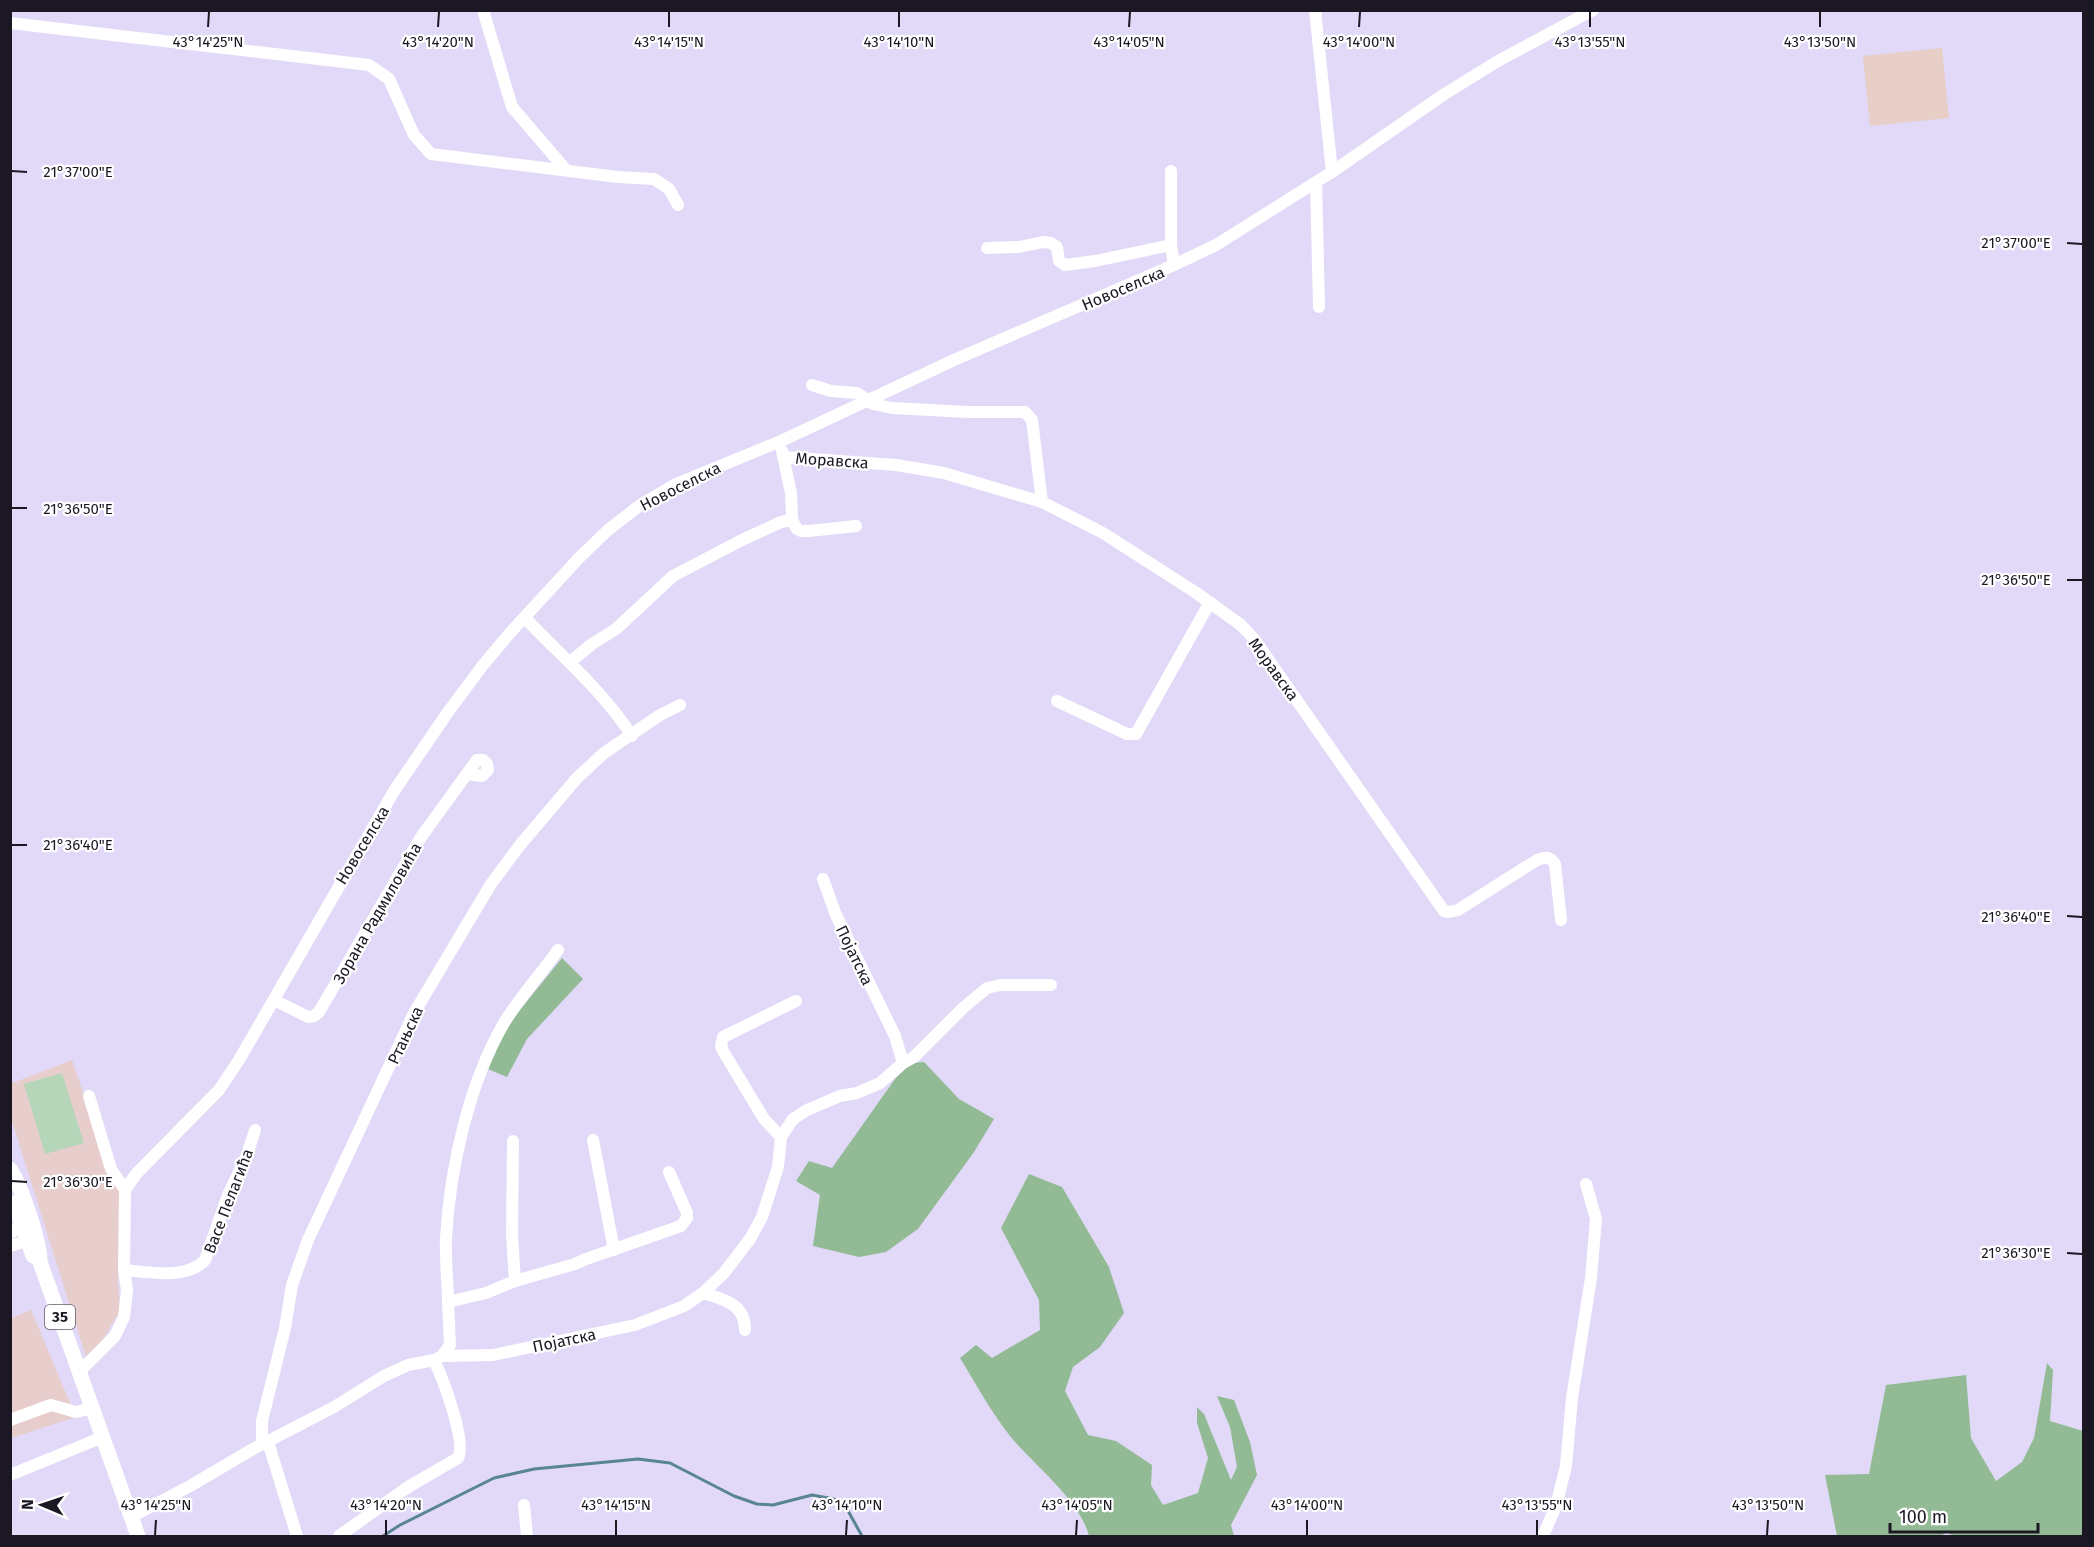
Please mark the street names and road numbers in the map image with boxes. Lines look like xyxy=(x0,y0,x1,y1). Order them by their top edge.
street label: Новоселска xyxy=(1079,263,1167,314)
street label: Моравска xyxy=(795,448,869,473)
street label: Новоселска xyxy=(637,458,724,515)
street label: Моравска xyxy=(1244,634,1303,704)
street label: Новоселска xyxy=(332,803,393,888)
street label: Зорана Радмиловића xyxy=(329,839,426,987)
street label: Појатска xyxy=(832,922,877,988)
street label: Ртањска xyxy=(384,1003,427,1067)
street label: Васе Пелагића xyxy=(200,1146,257,1256)
road number: 35 xyxy=(45,1305,75,1329)
street label: Појатска xyxy=(531,1325,598,1356)

